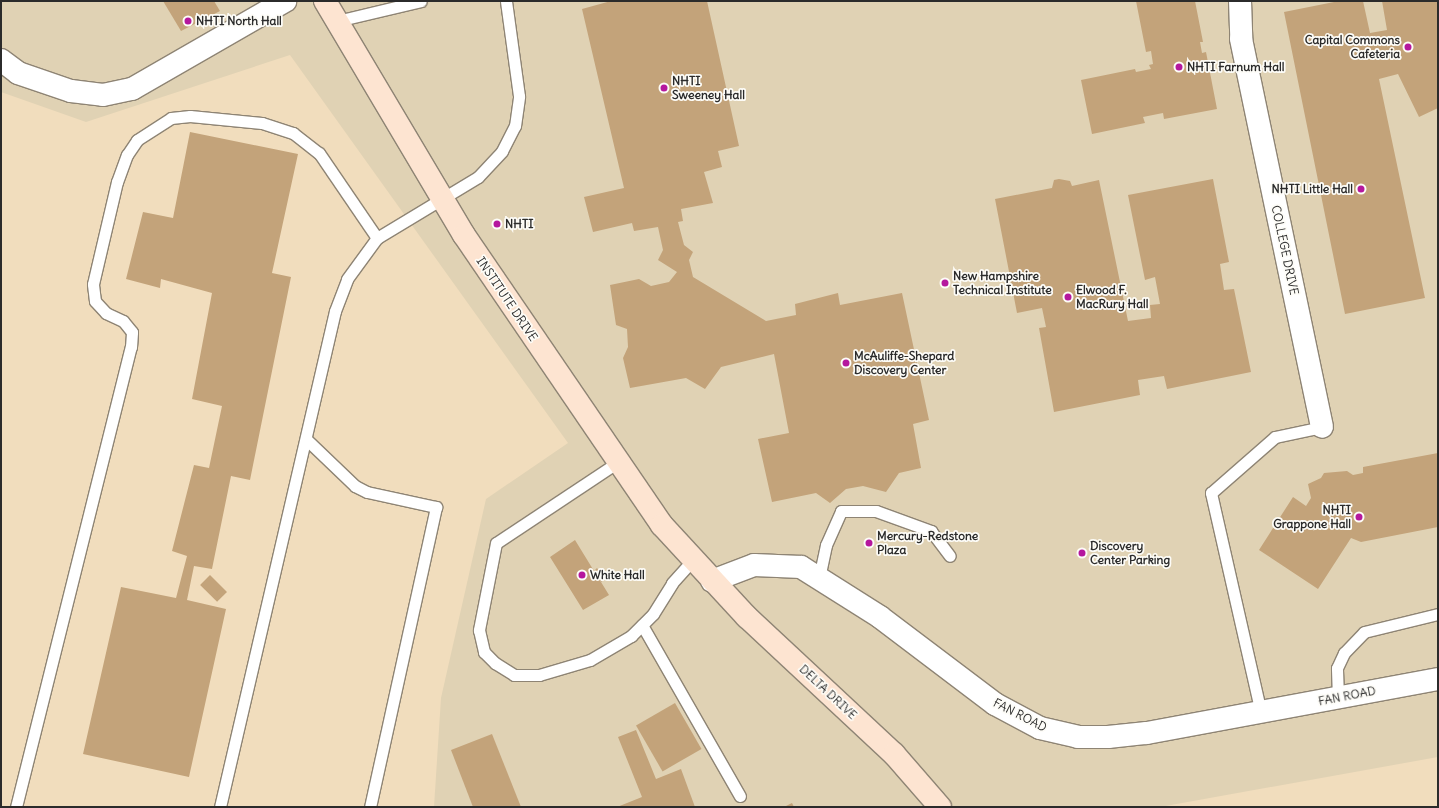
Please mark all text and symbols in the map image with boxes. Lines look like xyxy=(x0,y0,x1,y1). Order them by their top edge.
place label: NHTI North Hall xyxy=(196,14,282,28)
marker: NHTI North Hall xyxy=(183,16,193,26)
place label: Capital Commons Cafeteria xyxy=(1305,33,1400,61)
marker: Capital Commons Cafeteria xyxy=(1403,42,1413,52)
place label: NHTI Farnum Hall xyxy=(1187,60,1284,74)
marker: NHTI Farnum Hall xyxy=(1174,62,1184,72)
place label: NHTI Sweeney Hall xyxy=(672,74,745,102)
marker: NHTI Sweeney Hall xyxy=(659,83,669,93)
place label: NHTI Little Hall xyxy=(1272,182,1353,196)
marker: NHTI Little Hall xyxy=(1356,184,1366,194)
street label: COLLEGE DRIVE xyxy=(1268,204,1302,296)
place label: NHTI xyxy=(505,217,533,231)
marker: NHTI xyxy=(492,219,502,229)
street label: INSTITUTE DRIVE xyxy=(474,254,540,344)
place label: New Hampshire Technical Institute xyxy=(953,269,1052,297)
marker: New Hampshire Technical Institute xyxy=(940,278,950,288)
place label: Elwood F. MacRury Hall xyxy=(1076,283,1148,311)
marker: Elwood F. MacRury Hall xyxy=(1063,292,1073,302)
place label: McAuliffe-Shepard Discovery Center xyxy=(854,349,954,377)
marker: McAuliffe-Shepard Discovery Center xyxy=(841,358,851,368)
place label: NHTI Grappone Hall xyxy=(1273,503,1351,531)
marker: NHTI Grappone Hall xyxy=(1354,512,1364,522)
place label: Mercury-Redstone Plaza xyxy=(877,529,978,557)
marker: Mercury-Redstone Plaza xyxy=(864,538,874,548)
place label: Discovery Center Parking xyxy=(1090,539,1170,567)
marker: Discovery Center Parking xyxy=(1077,548,1087,558)
place label: White Hall xyxy=(590,568,645,582)
marker: White Hall xyxy=(577,570,587,580)
street label: DELTA DRIVE xyxy=(796,662,860,722)
street label: FAN ROAD xyxy=(1317,683,1377,709)
street label: FAN ROAD xyxy=(991,695,1049,735)

